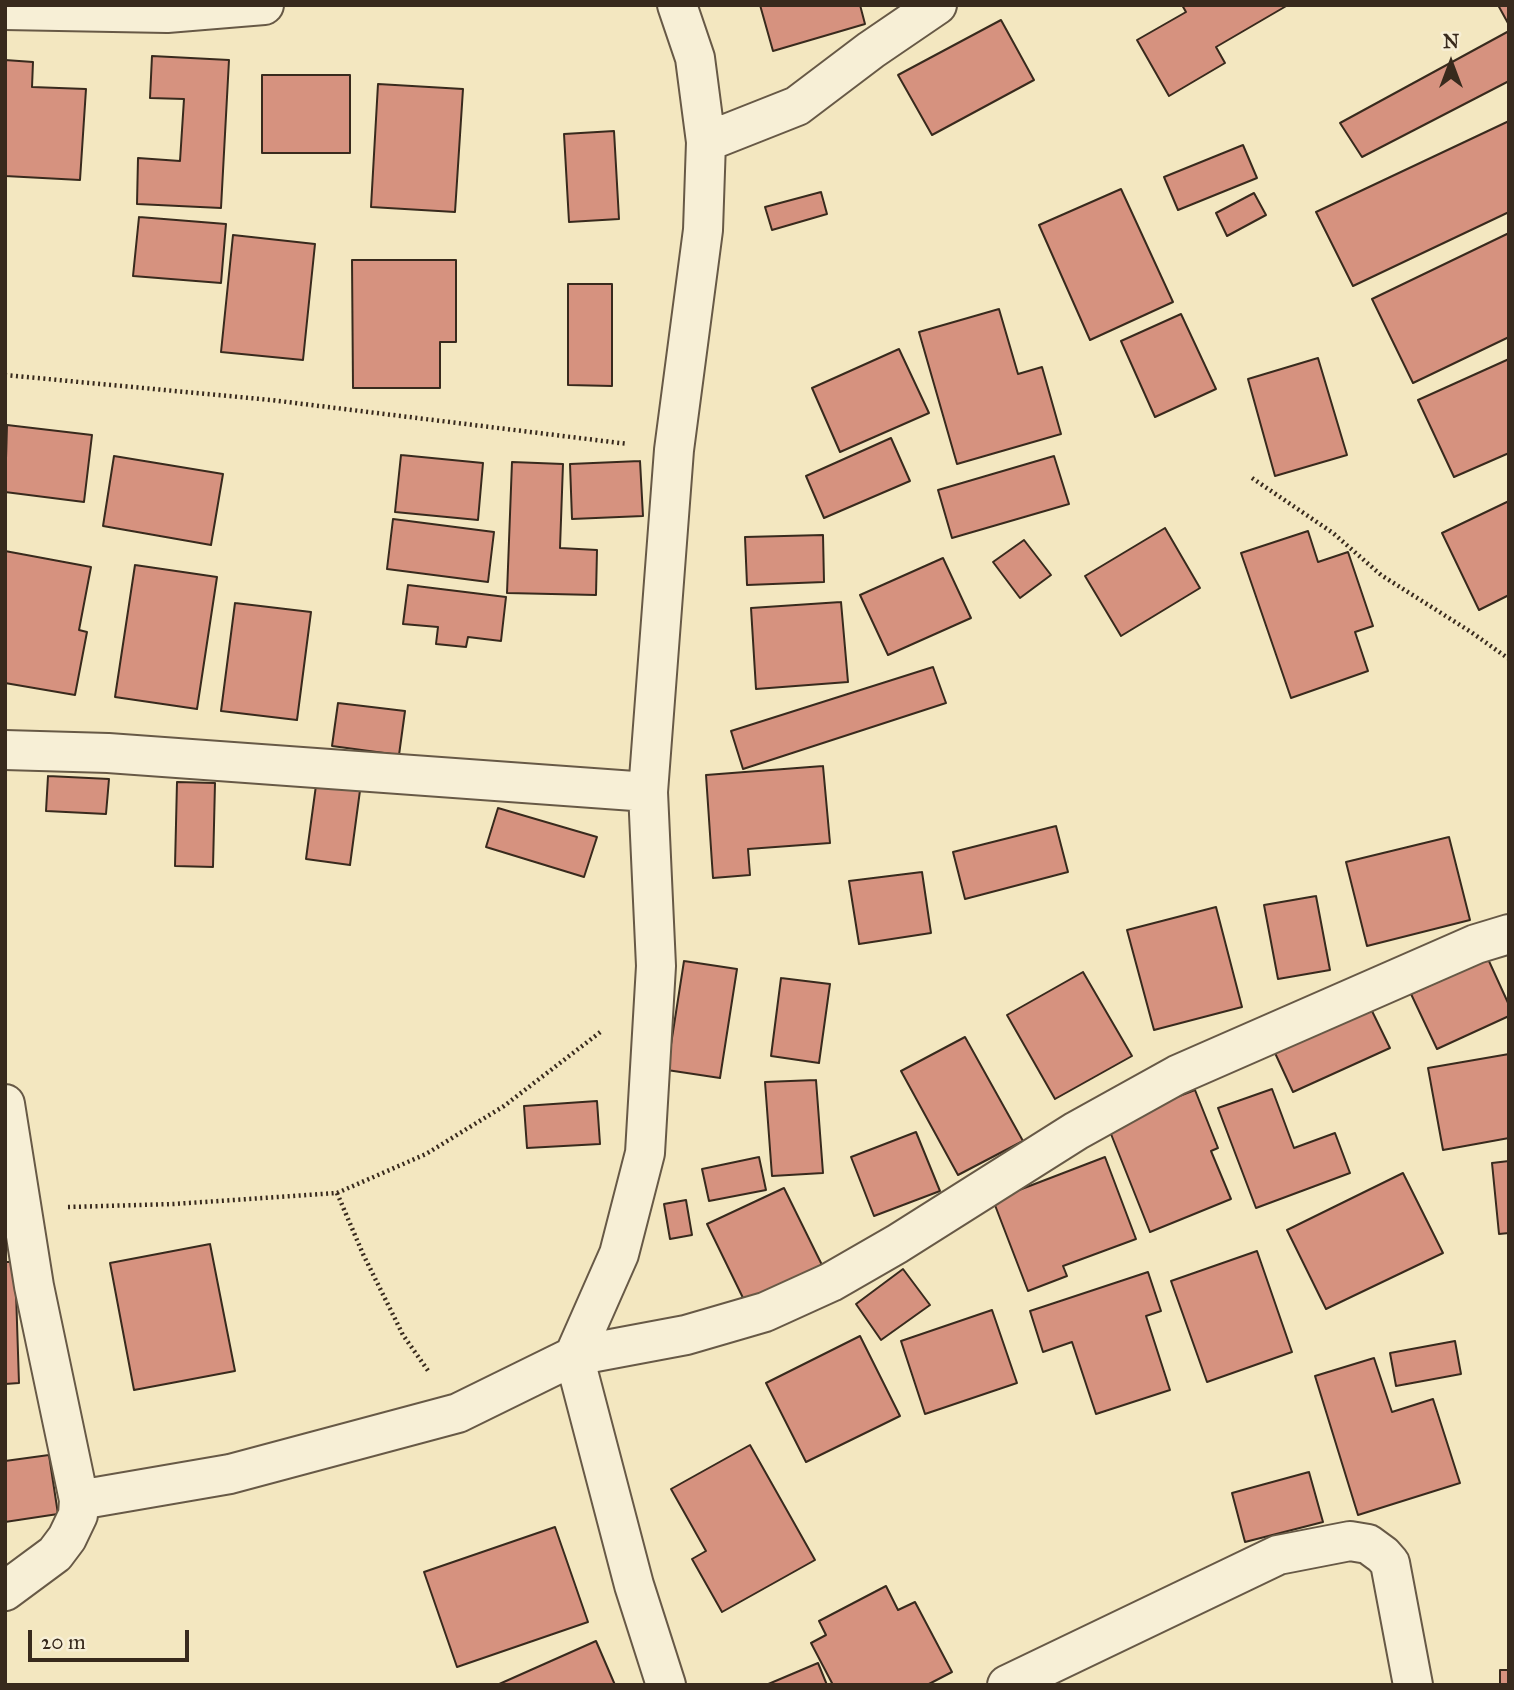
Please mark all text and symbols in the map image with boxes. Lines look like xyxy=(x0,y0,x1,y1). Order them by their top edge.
north arrow xyxy=(1416,28,1486,98)
text: N xyxy=(1443,30,1459,53)
scale bar xyxy=(32,1616,192,1660)
text: 20 m xyxy=(41,1629,86,1655)

